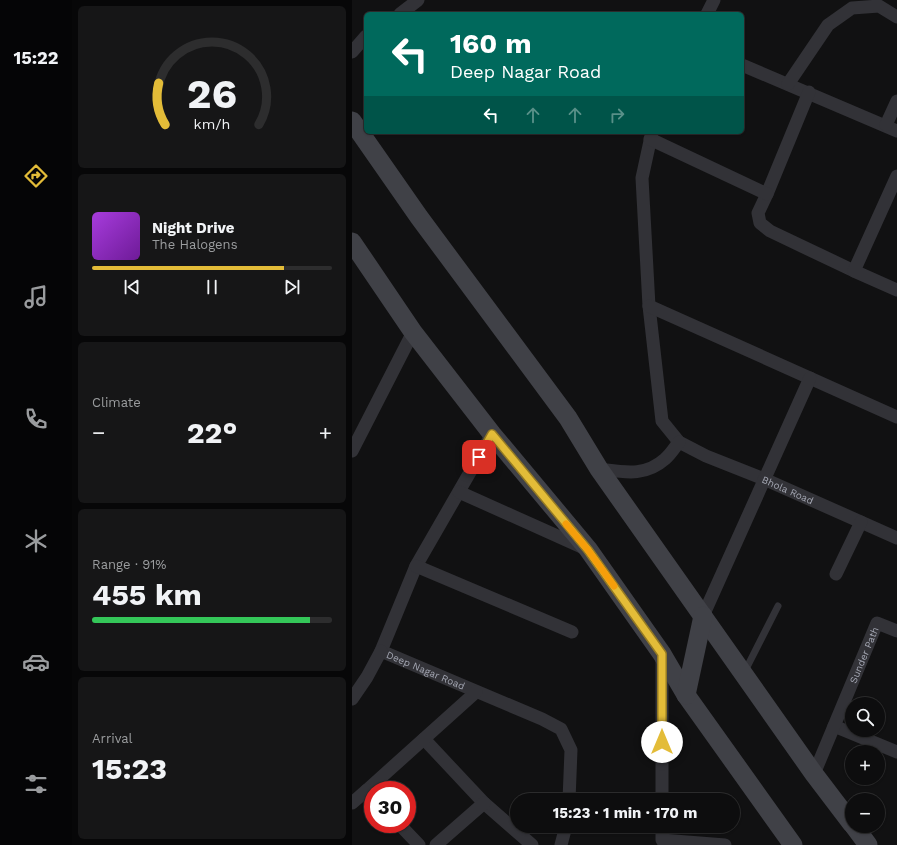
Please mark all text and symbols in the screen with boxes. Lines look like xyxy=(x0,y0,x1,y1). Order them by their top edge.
text: 160 m xyxy=(450,27,532,60)
icon: left xyxy=(384,28,436,80)
text: 15:22 xyxy=(13,47,59,68)
text: Deep Nagar Road xyxy=(450,61,601,82)
text: 26 xyxy=(187,69,237,118)
icon: left xyxy=(480,104,502,126)
icon: ahead xyxy=(522,104,544,126)
icon: ahead xyxy=(564,104,586,126)
icon: right xyxy=(606,104,628,126)
text: km/h xyxy=(194,115,230,131)
icon: directions xyxy=(22,162,50,190)
text: Night Drive xyxy=(152,219,235,237)
text: The Halogens xyxy=(152,237,238,252)
icon: previous xyxy=(121,276,143,298)
icon: pause xyxy=(201,276,223,298)
icon: next xyxy=(281,276,303,298)
icon: music xyxy=(22,283,50,311)
text: Climate xyxy=(92,395,141,410)
icon: phone xyxy=(22,405,50,433)
text: 22° xyxy=(187,415,237,450)
text: − xyxy=(92,420,105,445)
text: + xyxy=(319,420,332,445)
pin xyxy=(462,440,496,474)
icon: arrive xyxy=(468,446,490,468)
street label: Bhola Road xyxy=(760,474,815,506)
icon: climate xyxy=(22,527,50,555)
text: Range · 91% xyxy=(92,557,167,572)
text: 455 km xyxy=(92,577,202,612)
street label: Sunder Path xyxy=(847,625,881,685)
icon: car xyxy=(22,648,50,676)
street label: Deep Nagar Road xyxy=(385,649,467,692)
map controls xyxy=(845,697,885,833)
button: search xyxy=(845,697,885,737)
position arrow xyxy=(641,721,683,763)
text: Arrival xyxy=(92,731,133,746)
button: + xyxy=(845,745,885,785)
text: 15:23 xyxy=(92,751,167,786)
icon: filters xyxy=(22,770,50,798)
speed limit sign: 30 xyxy=(364,781,416,833)
button: − xyxy=(845,793,885,833)
text: 15:23 · 1 min · 170 m xyxy=(553,804,697,822)

